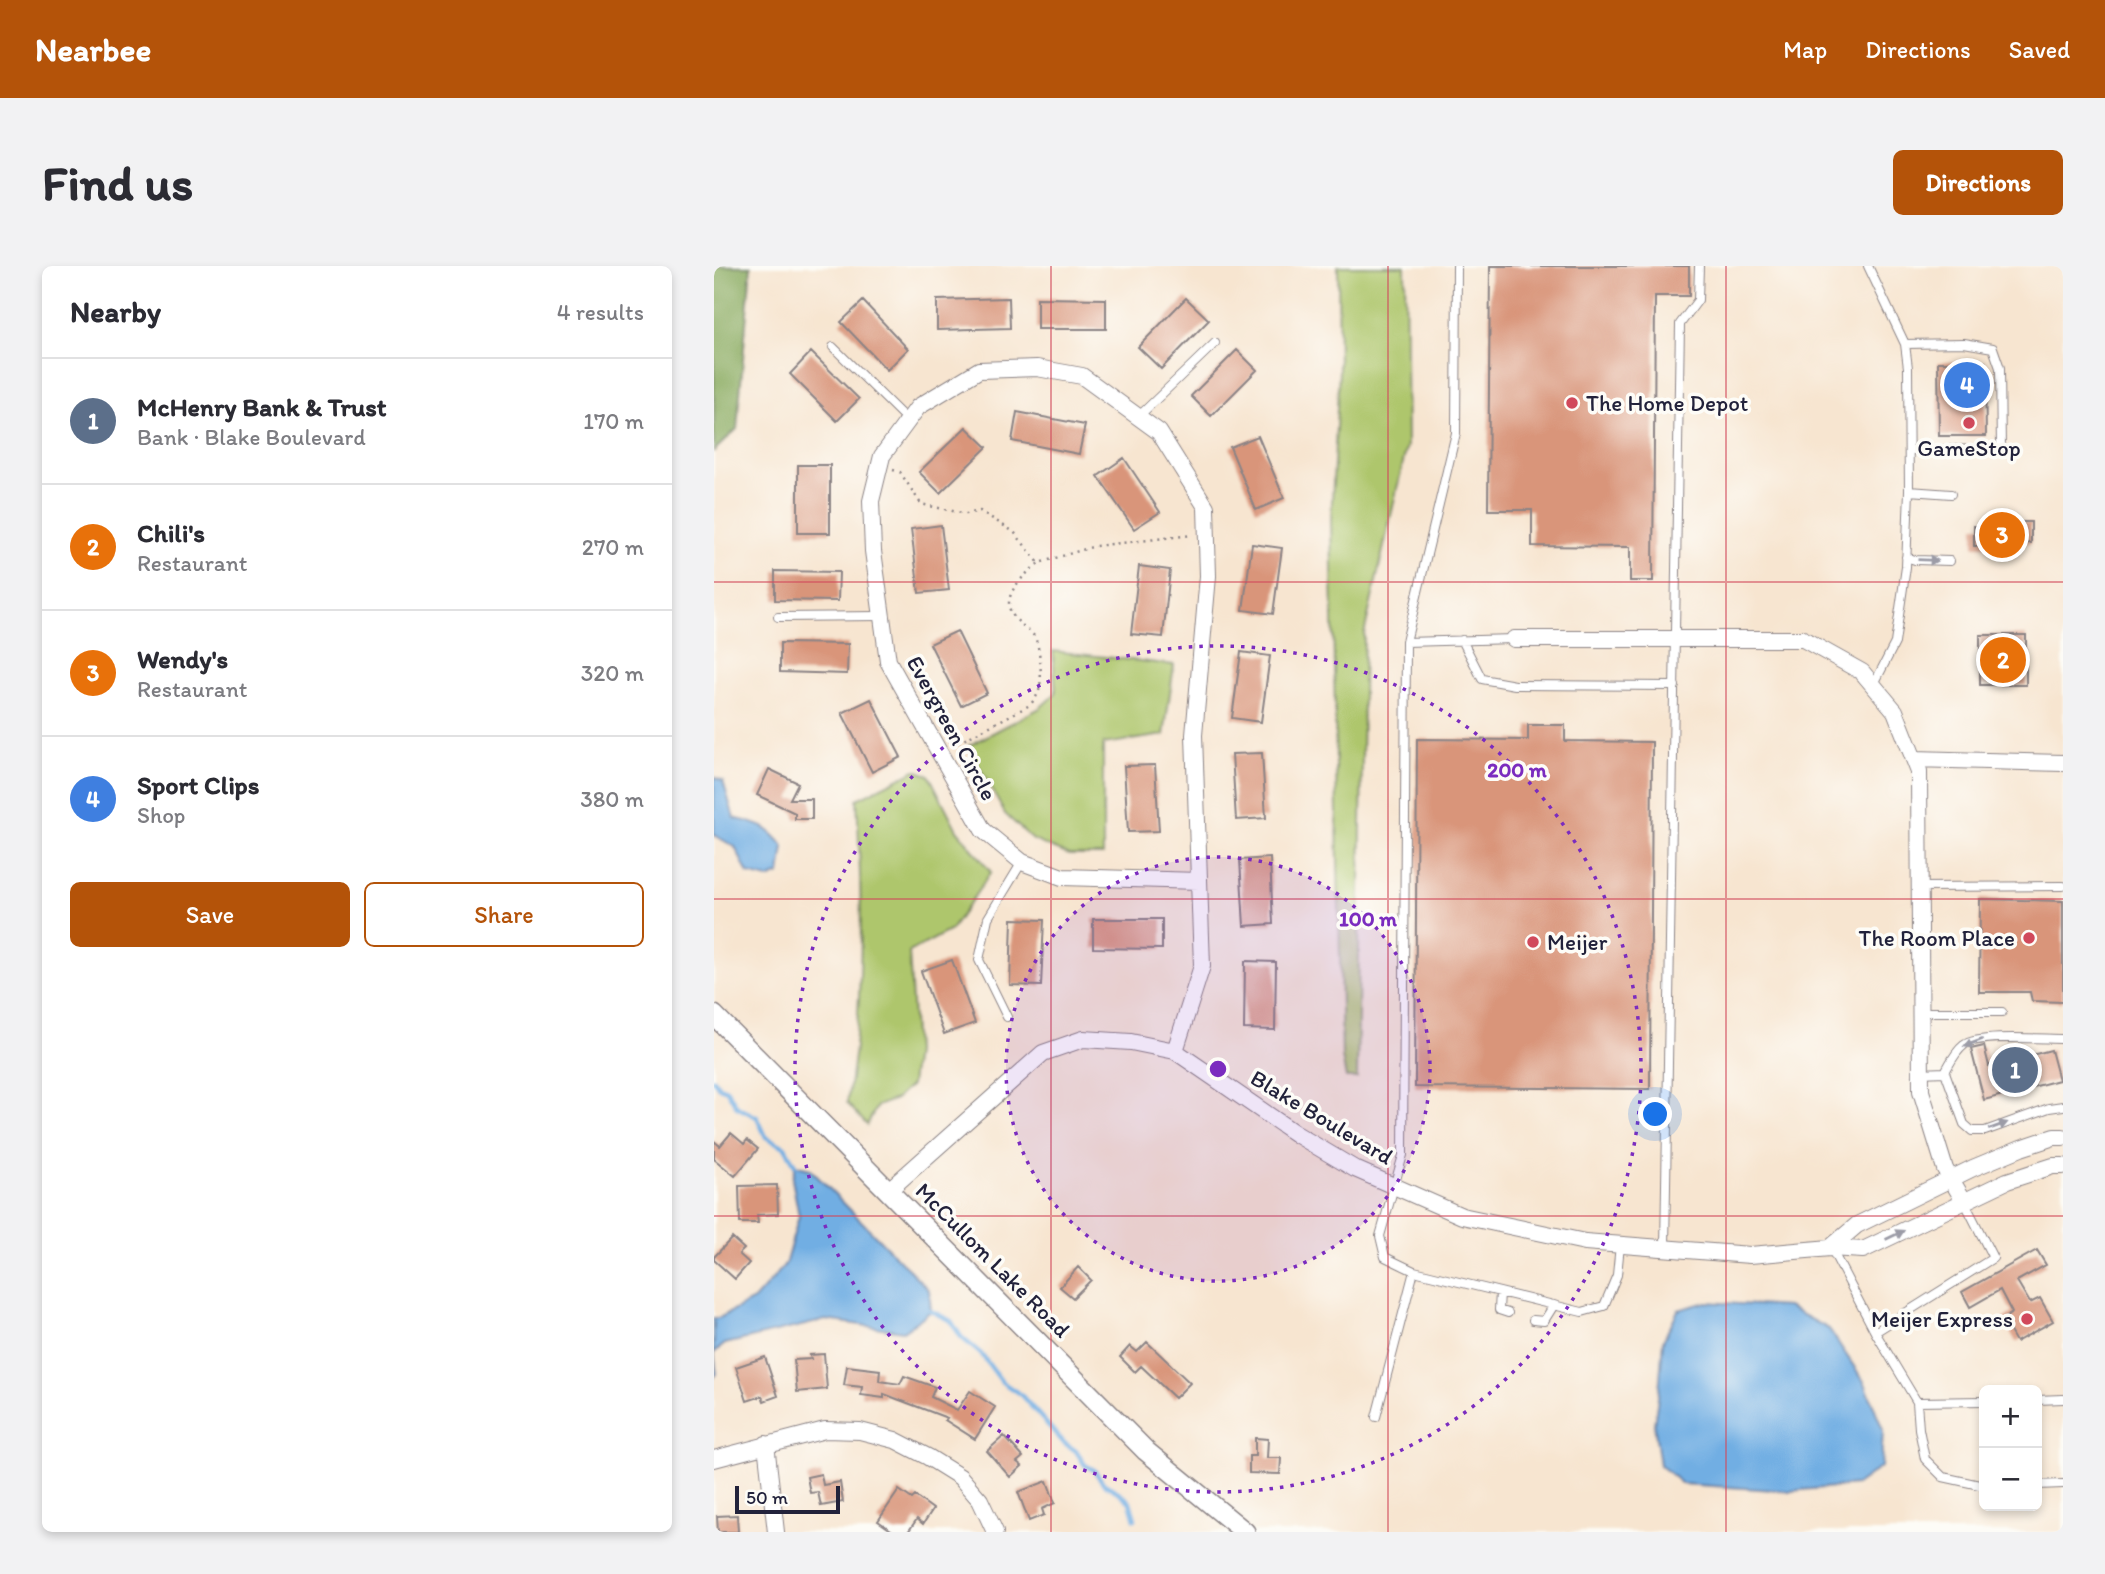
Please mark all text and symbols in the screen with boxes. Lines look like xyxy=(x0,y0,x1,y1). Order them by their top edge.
text: Nearbee xyxy=(35,30,151,69)
text: Map xyxy=(1783,35,1827,64)
text: Directions xyxy=(1865,35,1971,64)
text: Saved xyxy=(2009,35,2070,64)
button: Directions xyxy=(1893,150,2063,215)
text: Find us xyxy=(42,153,193,212)
text: Nearby xyxy=(70,293,161,330)
text: 4 results xyxy=(557,298,644,326)
pin: 4 xyxy=(1944,359,1990,411)
place label: The Home Depot xyxy=(1586,389,1748,417)
text: McHenry Bank & Trust xyxy=(137,391,387,423)
marker: The Home Depot xyxy=(1564,395,1580,411)
text: 1 xyxy=(88,407,98,435)
text: 170 m xyxy=(583,407,644,435)
marker: GameStop xyxy=(1961,415,1977,431)
text: Bank · Blake Boulevard xyxy=(137,423,366,451)
place label: GameStop xyxy=(1917,434,2021,462)
pin: 3 xyxy=(1979,509,2025,561)
text: Chili's xyxy=(137,517,205,549)
text: 2 xyxy=(87,533,99,561)
text: 270 m xyxy=(582,533,644,561)
text: Restaurant xyxy=(137,549,247,577)
one-way arrow xyxy=(1917,554,1939,566)
pin: 2 xyxy=(1980,634,2026,686)
text: Wendy's xyxy=(137,643,228,675)
street label: Evergreen Circle xyxy=(901,651,1003,805)
text: 3 xyxy=(87,659,99,687)
text: 320 m xyxy=(581,659,644,687)
text: Restaurant xyxy=(137,675,247,703)
text: 200 m xyxy=(1487,757,1547,782)
text: Sport Clips xyxy=(137,769,259,801)
text: 4 xyxy=(86,785,100,813)
text: 380 m xyxy=(580,785,644,813)
text: Shop xyxy=(137,801,185,829)
button: Save xyxy=(70,882,350,947)
button: Share xyxy=(364,882,644,947)
text: 100 m xyxy=(1339,906,1397,931)
place label: The Room Place xyxy=(1859,924,2015,952)
place label: Meijer xyxy=(1547,928,1608,956)
marker: The Room Place xyxy=(2021,930,2037,946)
marker: Meijer xyxy=(1525,934,1541,950)
one-way arrow xyxy=(1962,1038,1983,1049)
pin: 1 xyxy=(1992,1044,2038,1096)
centre of rings xyxy=(1206,1057,1230,1081)
street label: Blake Boulevard xyxy=(1246,1063,1399,1171)
your location xyxy=(1638,1097,1672,1131)
one-way arrow xyxy=(1988,1120,2009,1131)
street label: McCullom Lake Road xyxy=(910,1177,1077,1344)
one-way arrow xyxy=(1885,1229,1905,1240)
place label: Meijer Express xyxy=(1871,1305,2013,1333)
marker: Meijer Express xyxy=(2019,1311,2035,1327)
map controls xyxy=(1979,1385,2042,1511)
button: + xyxy=(1979,1385,2042,1448)
button: − xyxy=(1979,1448,2042,1511)
scale bar xyxy=(735,1483,840,1515)
text: 50 m xyxy=(746,1486,788,1509)

